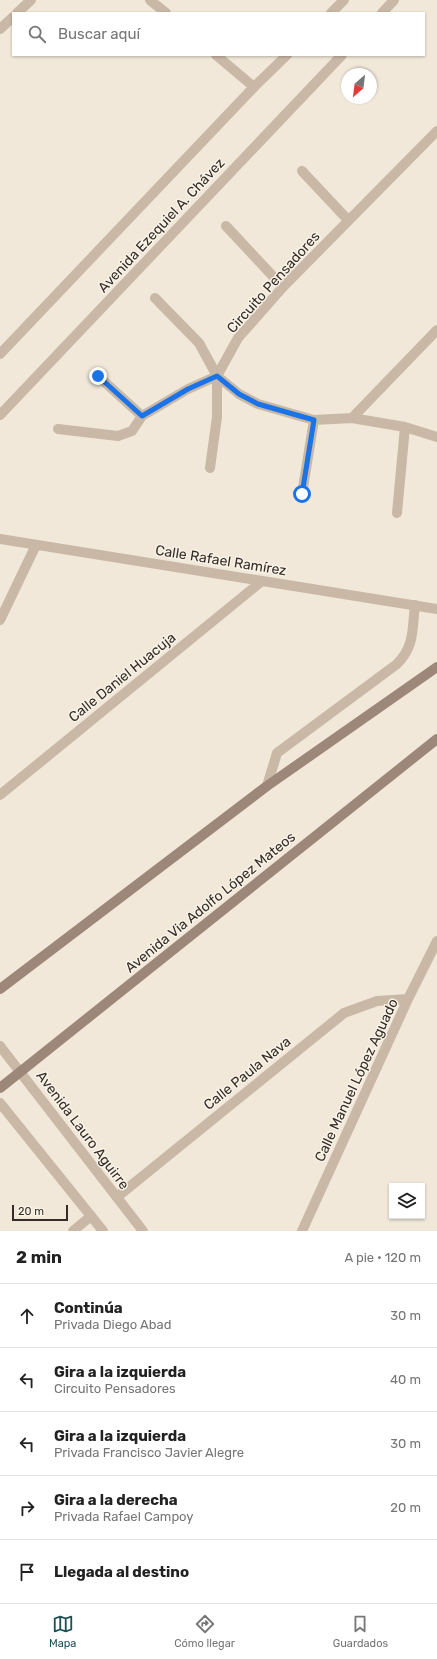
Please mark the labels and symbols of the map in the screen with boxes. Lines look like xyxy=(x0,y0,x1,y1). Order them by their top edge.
north arrow xyxy=(341,68,377,104)
street label: Avenida Ezequiel A. Chávez xyxy=(95,155,228,296)
street label: Circuito Pensadores xyxy=(223,228,324,337)
route end xyxy=(89,367,107,385)
route start xyxy=(293,485,311,503)
street label: Calle Rafael Ramírez xyxy=(154,542,288,579)
street label: Calle Daniel Huacuja xyxy=(65,629,179,726)
street label: Avenida Via Adolfo López Mateos xyxy=(122,828,299,976)
street label: Calle Manuel López Aguado xyxy=(311,996,402,1164)
street label: Calle Paula Nava xyxy=(200,1033,294,1114)
street label: Avenida Lauro Aguirre xyxy=(33,1068,133,1193)
scale bar xyxy=(12,1203,68,1222)

